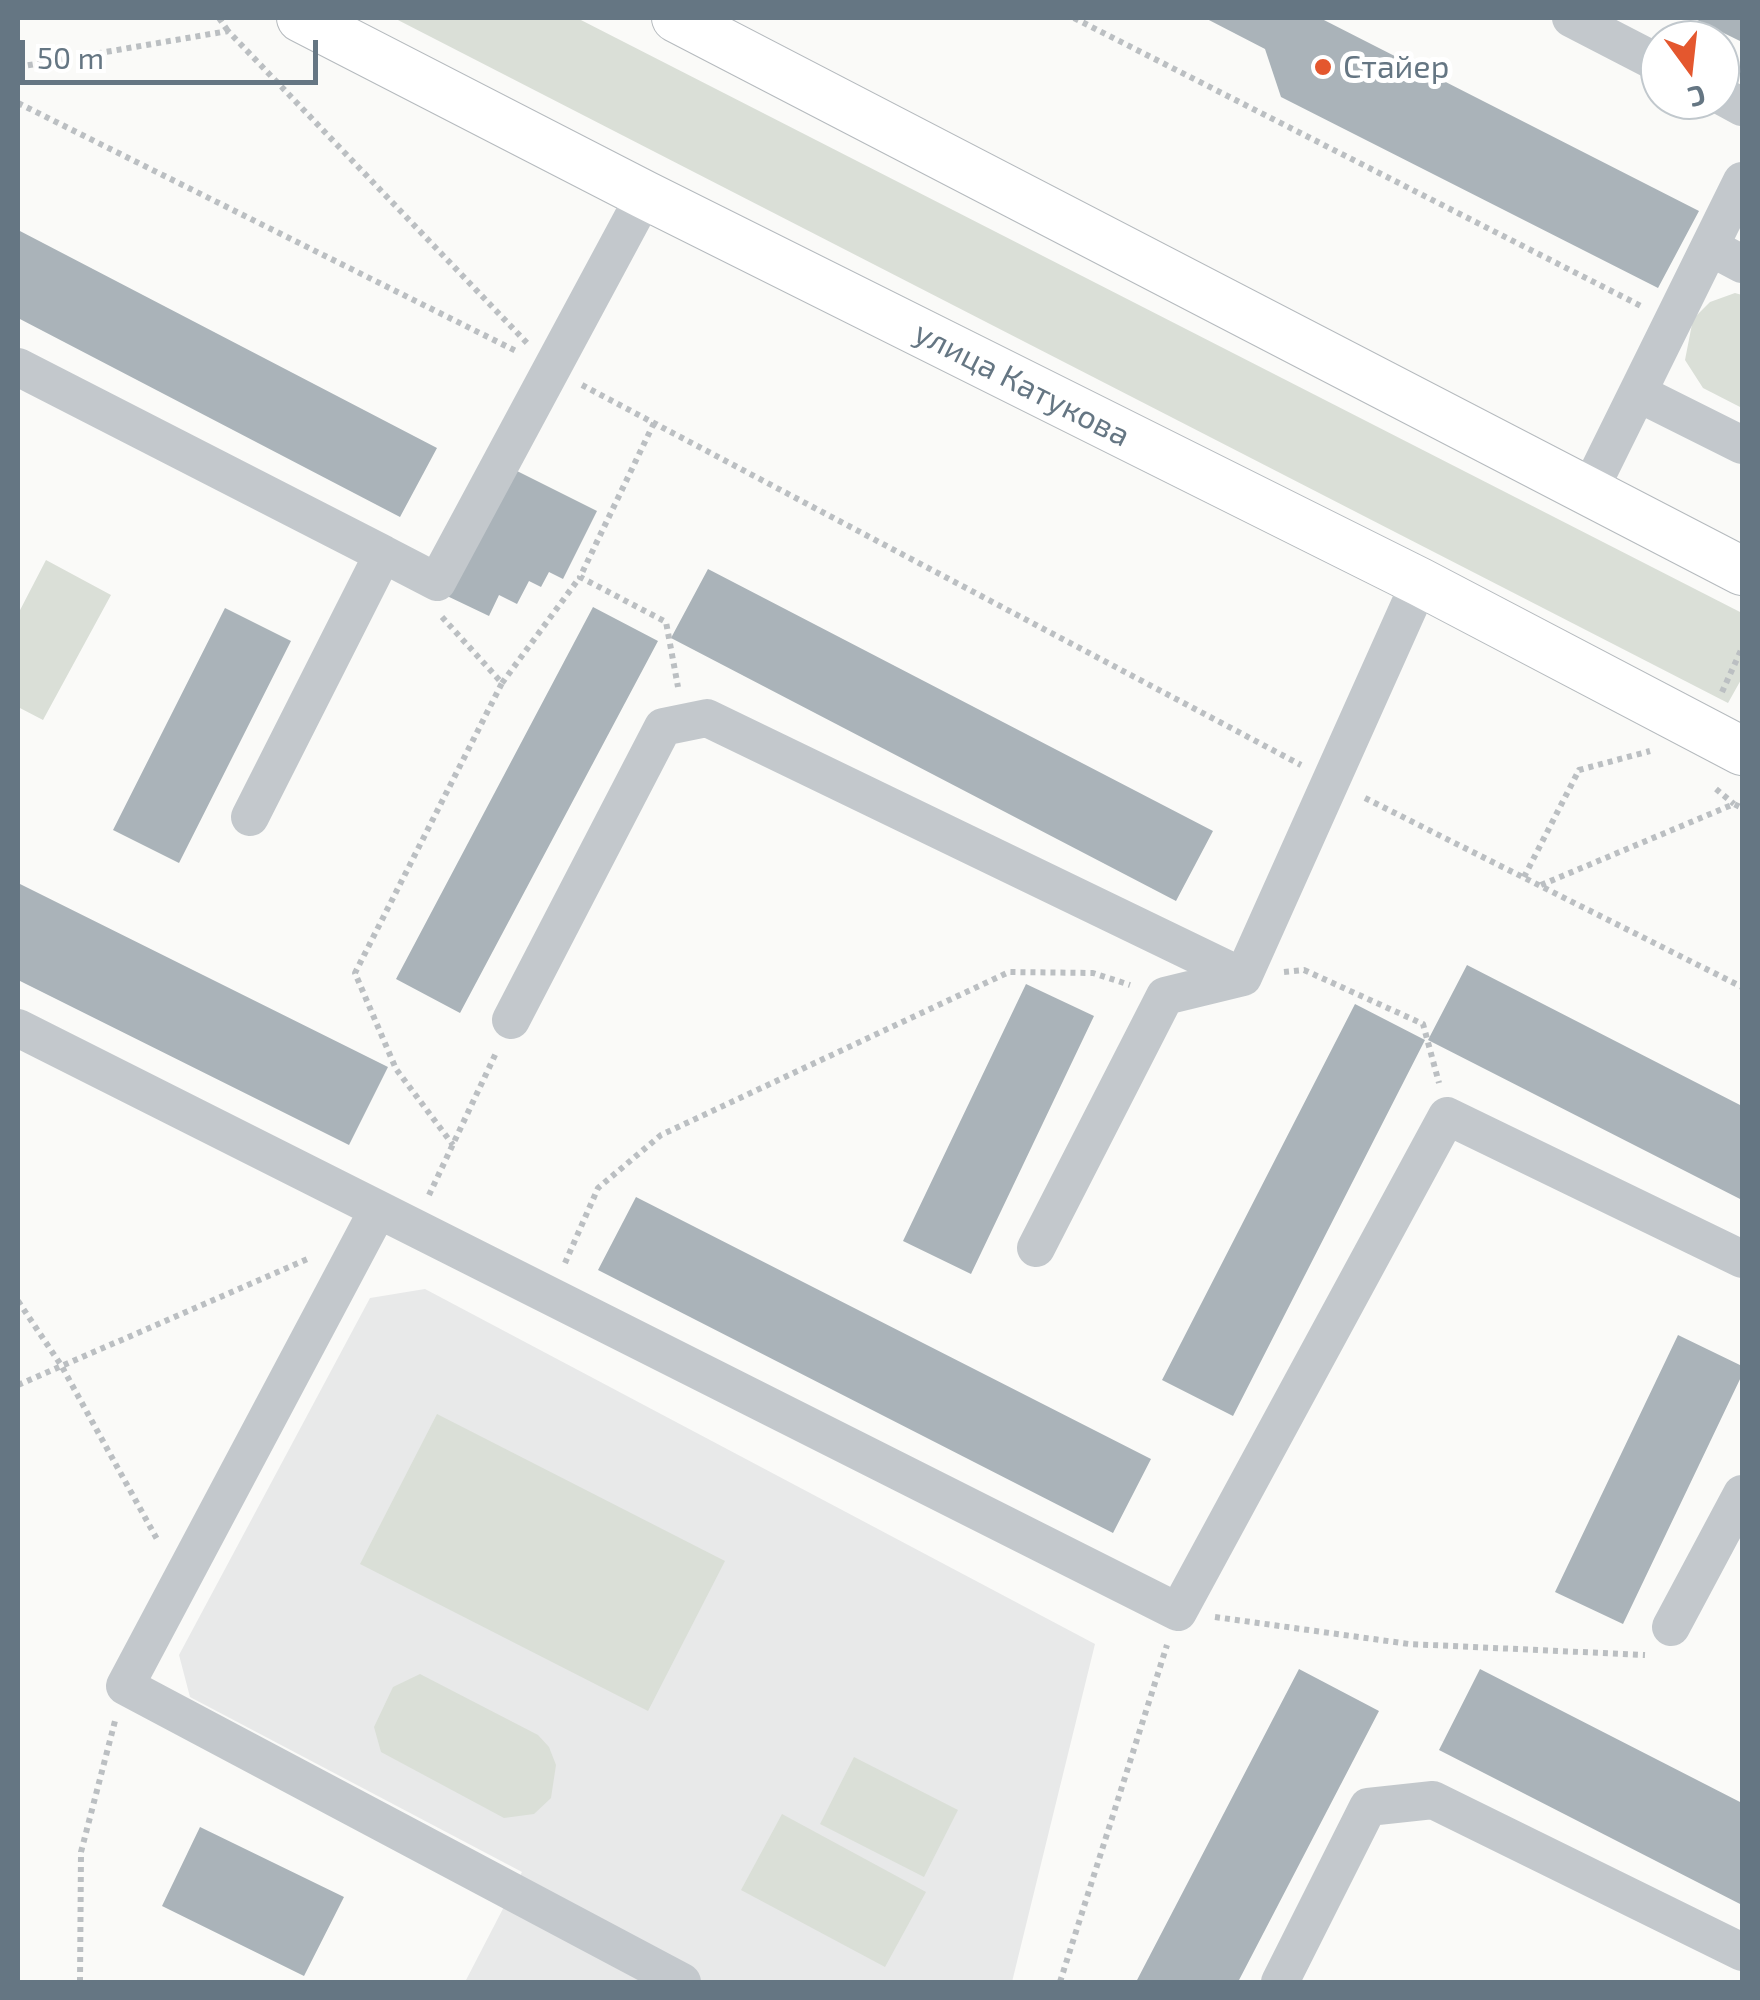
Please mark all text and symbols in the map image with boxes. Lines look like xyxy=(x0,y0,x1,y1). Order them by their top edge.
scale bar xyxy=(25,20,322,82)
north arrow xyxy=(1640,20,1740,120)
text: 50 m xyxy=(37,39,104,75)
place label: Стайер xyxy=(1343,48,1449,86)
marker: Стайер xyxy=(1312,56,1334,78)
text: С xyxy=(1685,78,1710,116)
street label: улица Катукова xyxy=(908,313,1136,455)

